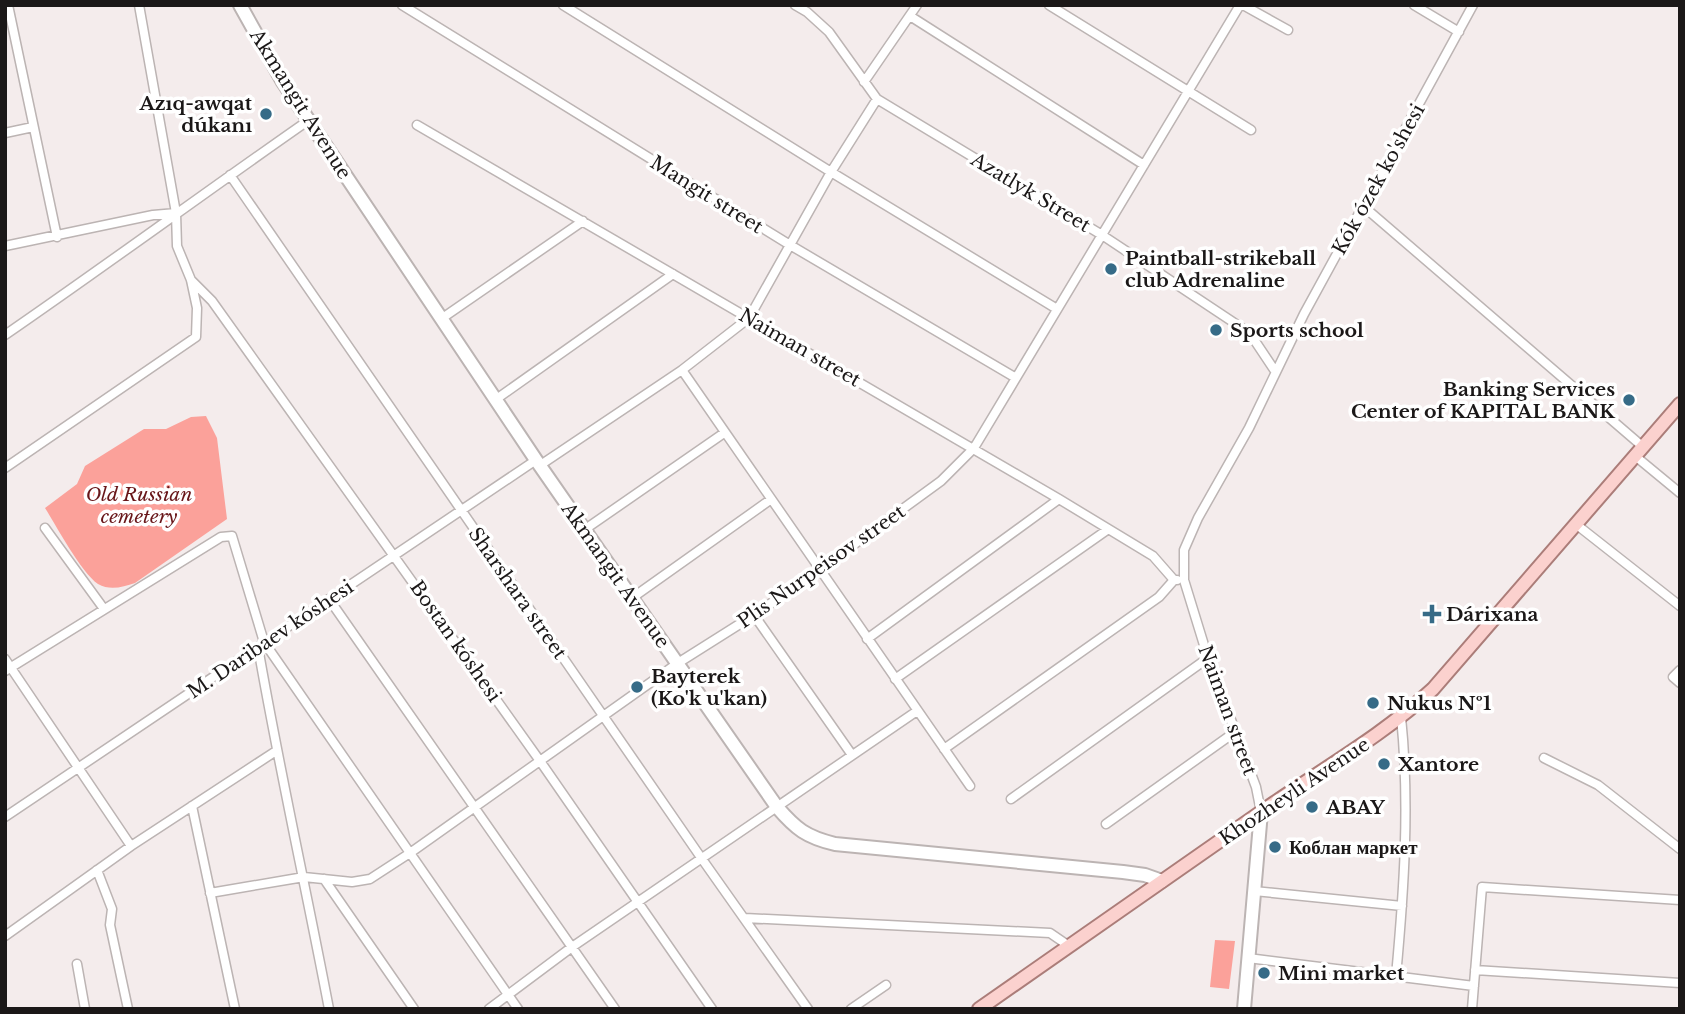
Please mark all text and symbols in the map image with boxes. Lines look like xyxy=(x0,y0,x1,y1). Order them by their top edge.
street label: Akmangit Avenue xyxy=(245,24,356,183)
place label: Azıq-awqat dúkanı xyxy=(138,92,253,137)
street label: Kók ózek ko'shesi xyxy=(1327,99,1430,259)
marker: Azıq-awqat dúkanı xyxy=(258,106,274,122)
street label: Azatlyk Street xyxy=(966,147,1095,237)
street label: Mangit street xyxy=(646,151,768,239)
place label: Paintball-strikeball club Adrenaline xyxy=(1125,247,1316,292)
marker: Paintball-strikeball club Adrenaline xyxy=(1103,261,1119,277)
street label: Naiman street xyxy=(735,303,865,392)
place label: Sports school xyxy=(1230,319,1364,342)
marker: Sports school xyxy=(1208,322,1224,338)
place label: Banking Services Center of KAPITAL BANK xyxy=(1351,378,1616,423)
marker: Banking Services Center of KAPITAL BANK xyxy=(1621,392,1637,408)
park label: Old Russian cemetery xyxy=(86,483,192,528)
street label: Akmangit Avenue xyxy=(556,497,674,653)
street label: Plis Nurpeisov street xyxy=(733,499,910,633)
street label: Sharshara street xyxy=(464,523,572,664)
street label: M. Daribaev kóshesi xyxy=(183,575,358,704)
street label: Bostan kóshesi xyxy=(405,576,506,707)
place label: Dárixana xyxy=(1446,603,1539,626)
marker: Dárixana xyxy=(1424,606,1440,622)
street label: Naiman street xyxy=(1193,642,1262,779)
place label: Bayterek (Ko'k u'kan) xyxy=(651,665,767,710)
marker: Bayterek (Ko'k u'kan) xyxy=(629,679,645,695)
place label: Nukus №1 xyxy=(1387,692,1491,715)
marker: Nukus №1 xyxy=(1365,695,1381,711)
street label: Khozheyli Avenue xyxy=(1215,733,1374,850)
place label: Xantore xyxy=(1397,753,1479,776)
marker: Xantore xyxy=(1376,756,1392,772)
place label: ABAY xyxy=(1325,796,1385,819)
marker: ABAY xyxy=(1304,799,1320,815)
place label: Коблан маркет xyxy=(1289,836,1418,859)
marker: Коблан маркет xyxy=(1267,839,1283,855)
place label: Mini market xyxy=(1278,962,1405,985)
marker: Mini market xyxy=(1256,965,1272,981)

